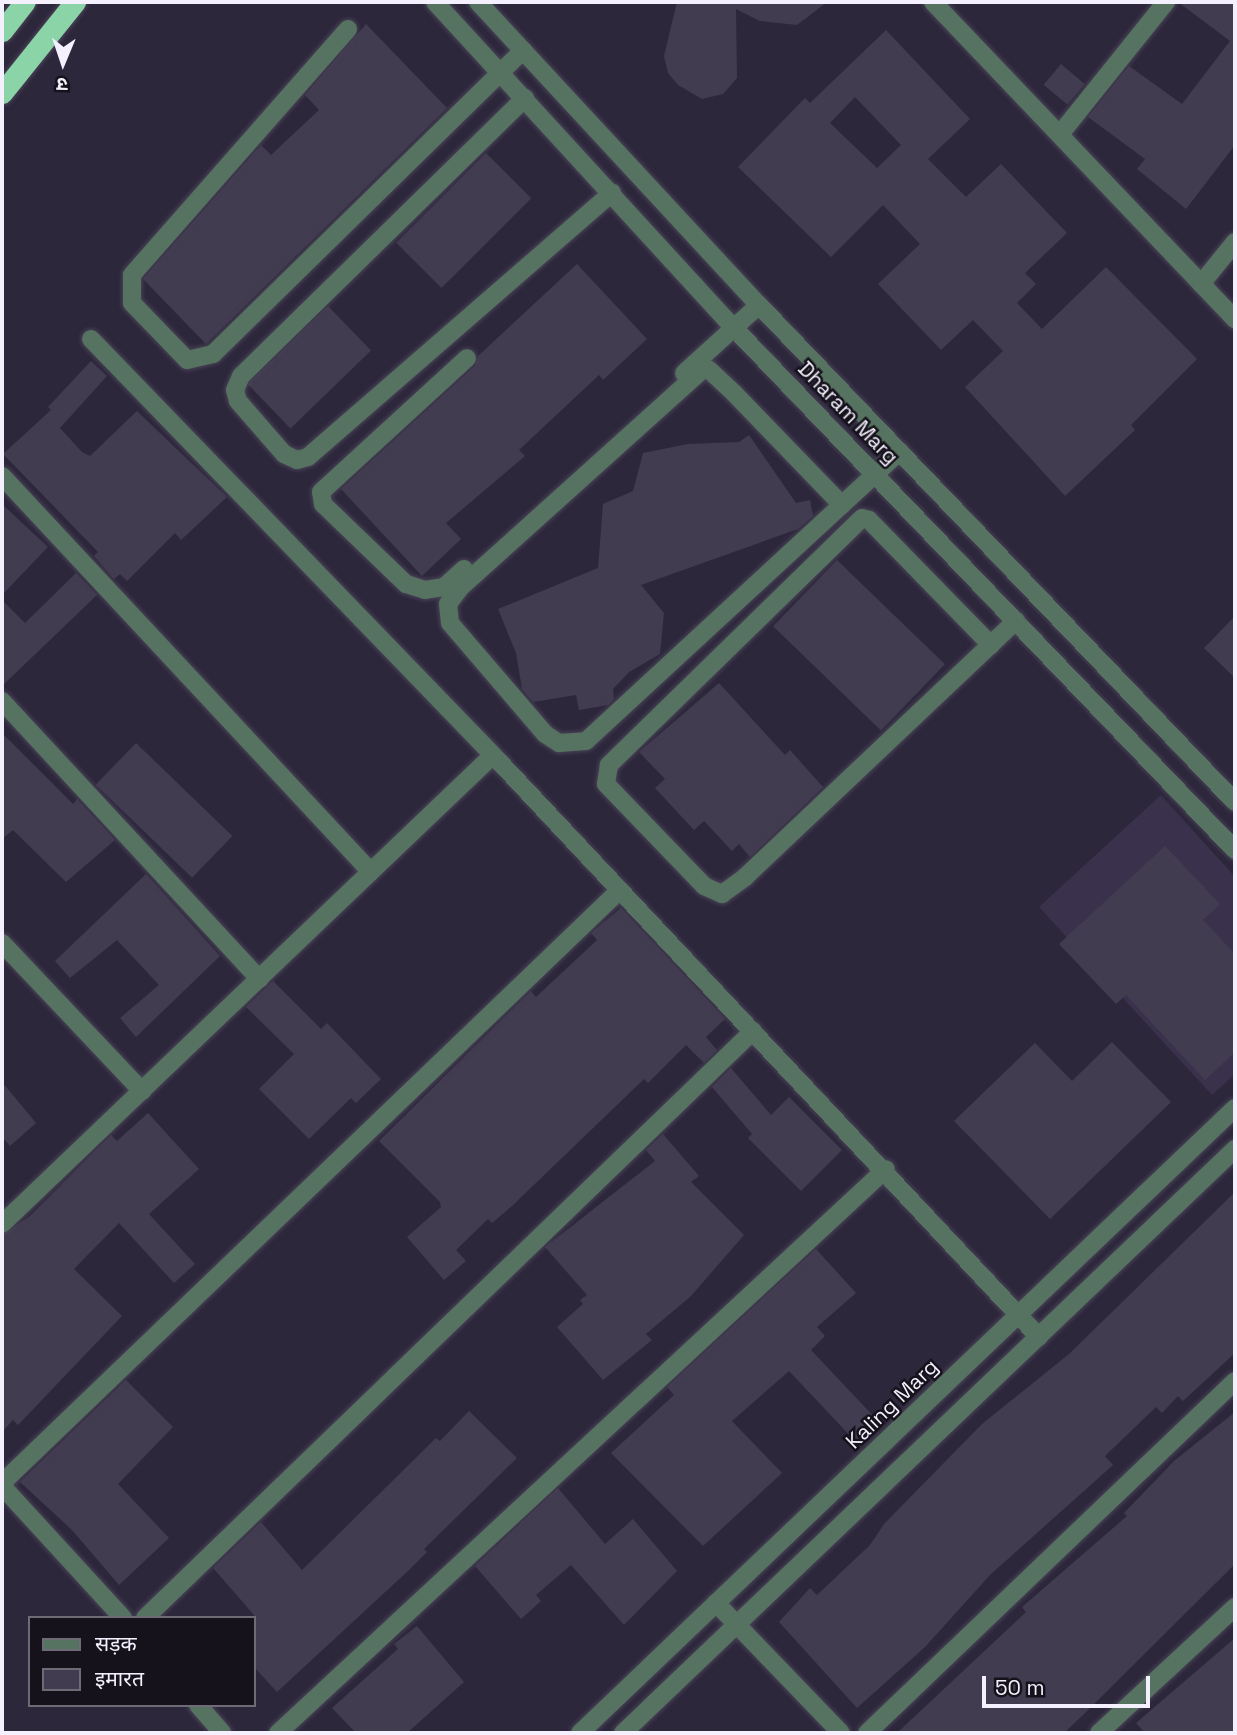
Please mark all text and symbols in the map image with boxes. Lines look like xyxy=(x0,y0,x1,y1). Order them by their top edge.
north arrow xyxy=(28,28,98,98)
text: उ xyxy=(56,72,68,97)
street label: Dharam Marg xyxy=(793,356,903,470)
street label: Kaling Marg xyxy=(841,1354,943,1454)
legend xyxy=(28,1616,256,1707)
text: सड़क xyxy=(95,1630,137,1657)
scale bar xyxy=(985,1662,1153,1706)
text: इमारत xyxy=(95,1665,144,1692)
text: 50 m xyxy=(995,1674,1045,1701)

